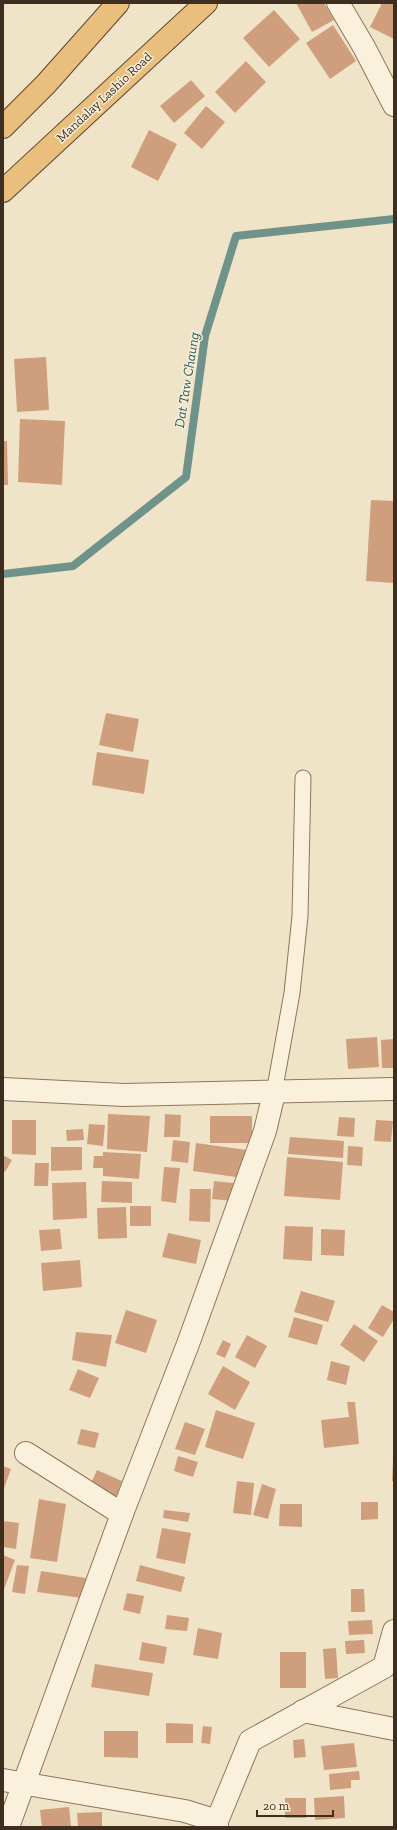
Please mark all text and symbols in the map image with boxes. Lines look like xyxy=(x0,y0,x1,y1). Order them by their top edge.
street label: Mandalay Lashio Road xyxy=(53,49,155,145)
water label: Dat Taw Chaung xyxy=(171,330,203,429)
scale bar xyxy=(257,1792,333,1818)
text: 20 m xyxy=(263,1799,290,1813)

